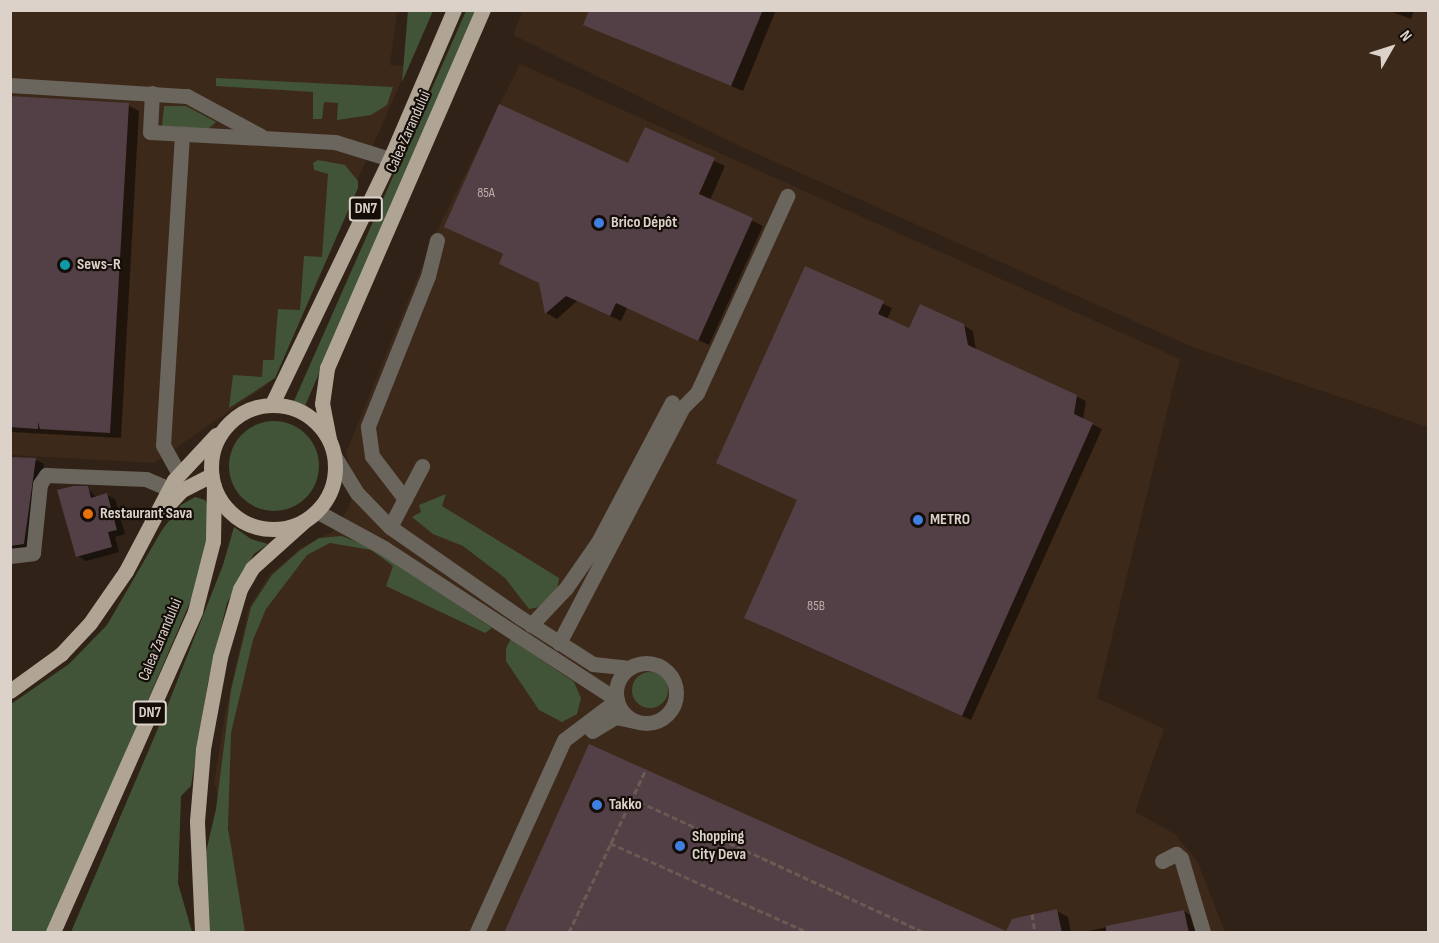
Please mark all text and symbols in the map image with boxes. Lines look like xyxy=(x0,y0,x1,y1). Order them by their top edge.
north arrow xyxy=(1361,18,1421,78)
text: N xyxy=(1395,27,1415,46)
street label: Calea Zarandului xyxy=(382,88,436,176)
house number: 85A xyxy=(477,185,495,201)
road number: DN7 xyxy=(348,197,384,221)
place label: Brico Dépôt xyxy=(611,213,677,233)
marker: Brico Dépôt xyxy=(592,216,606,230)
place label: Sews-R xyxy=(77,255,121,275)
marker: Sews-R xyxy=(58,258,72,272)
place label: Restaurant Sava xyxy=(100,504,192,524)
marker: Restaurant Sava xyxy=(81,507,95,521)
place label: METRO xyxy=(930,510,970,530)
marker: METRO xyxy=(911,513,925,527)
street label: Calea Zarandului xyxy=(135,596,187,684)
house number: 85B xyxy=(807,598,825,614)
road number: DN7 xyxy=(132,701,168,725)
place label: Takko xyxy=(609,795,642,815)
marker: Takko xyxy=(590,798,604,812)
place label: Shopping City Deva xyxy=(692,827,746,865)
marker: Shopping City Deva xyxy=(673,839,687,853)

